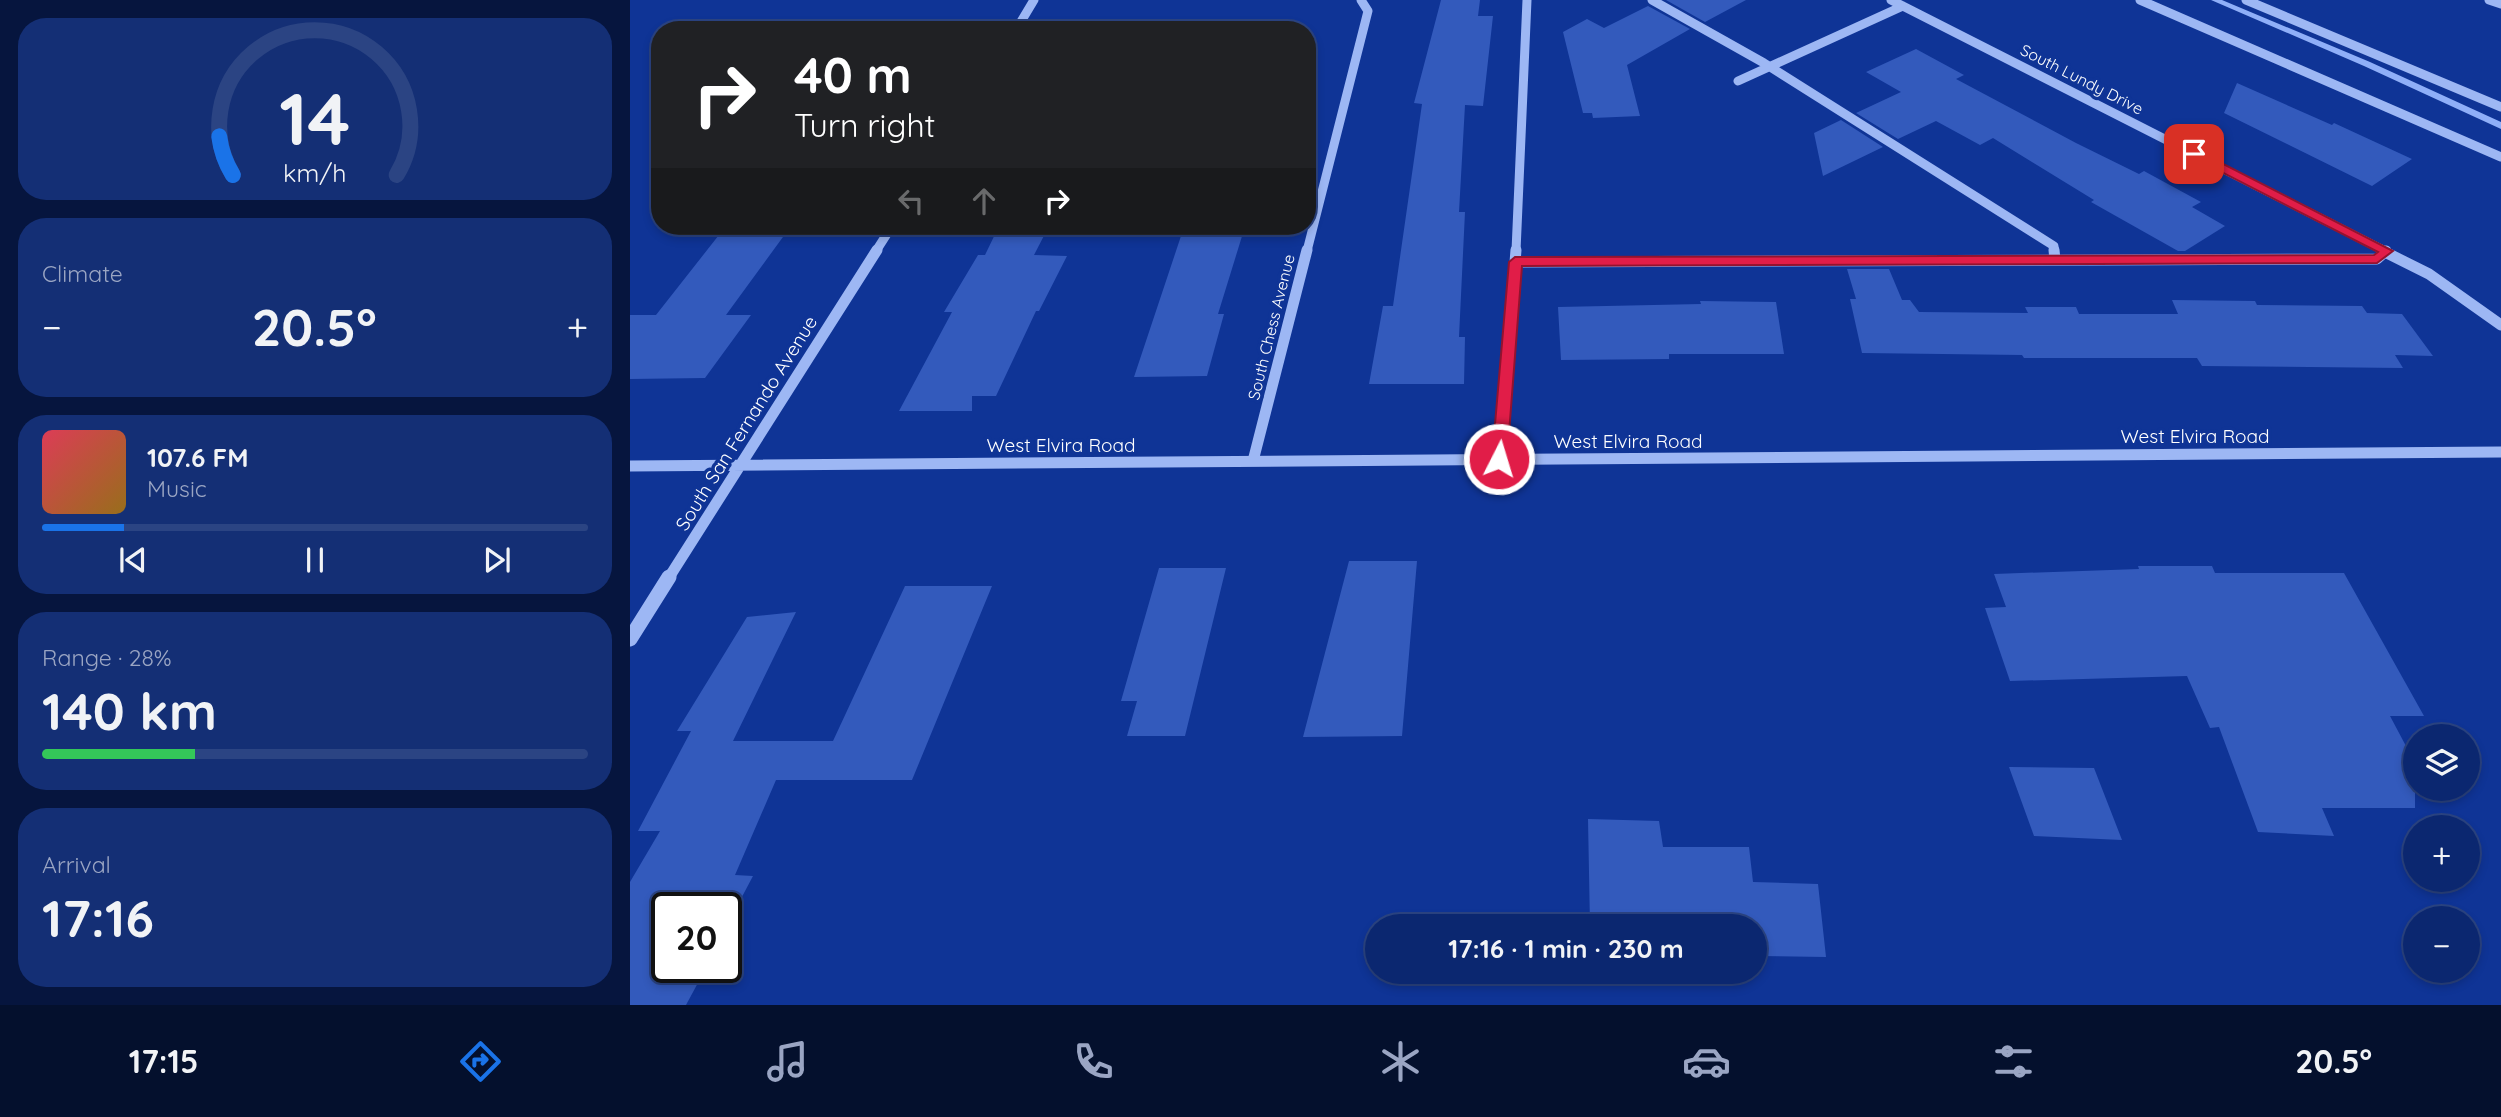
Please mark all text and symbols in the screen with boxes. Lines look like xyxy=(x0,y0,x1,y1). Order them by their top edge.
street label: South Lundy Drive xyxy=(2017,39,2147,119)
text: 40 m xyxy=(794,44,912,105)
icon: right xyxy=(679,49,770,140)
text: 14 xyxy=(279,72,351,163)
text: Turn right xyxy=(794,105,935,145)
pin xyxy=(2164,124,2224,184)
icon: arrive xyxy=(2175,135,2213,173)
text: km/h xyxy=(283,157,347,188)
icon: left xyxy=(892,182,930,220)
icon: ahead xyxy=(965,182,1003,220)
icon: right xyxy=(1038,182,1076,220)
street label: South Chess Avenue xyxy=(1243,252,1299,402)
text: Climate xyxy=(42,259,123,288)
text: 20.5° xyxy=(252,294,377,359)
text: − xyxy=(42,303,62,351)
text: + xyxy=(567,303,588,351)
street label: South San Fernando Avenue xyxy=(670,311,822,535)
position arrow xyxy=(1462,422,1536,496)
street label: West Elvira Road xyxy=(2120,424,2270,448)
street label: West Elvira Road xyxy=(1553,429,1703,453)
street label: West Elvira Road xyxy=(986,433,1136,457)
text: 107.6 FM xyxy=(147,441,249,474)
text: Music xyxy=(147,474,207,503)
icon: previous xyxy=(114,541,152,579)
icon: pause xyxy=(296,541,334,579)
icon: next xyxy=(478,541,516,579)
text: Range · 28% xyxy=(42,643,172,672)
text: 140 km xyxy=(42,678,217,743)
map controls xyxy=(2403,724,2480,983)
button: layers xyxy=(2403,724,2480,801)
button: + xyxy=(2403,815,2480,892)
text: Arrival xyxy=(42,850,111,879)
text: 17:16 xyxy=(42,885,154,950)
speed limit sign: 20 xyxy=(651,892,742,983)
button: − xyxy=(2403,906,2480,983)
text: 17:16 · 1 min · 230 m xyxy=(1448,932,1684,965)
icon: directions xyxy=(456,1037,505,1086)
icon: music xyxy=(763,1037,812,1086)
icon: phone xyxy=(1069,1037,1118,1086)
icon: climate xyxy=(1376,1037,1425,1086)
icon: car xyxy=(1682,1037,1731,1086)
icon: filters xyxy=(1989,1037,2038,1086)
text: 17:15 xyxy=(129,1041,198,1081)
text: 20.5° xyxy=(2295,1041,2372,1081)

